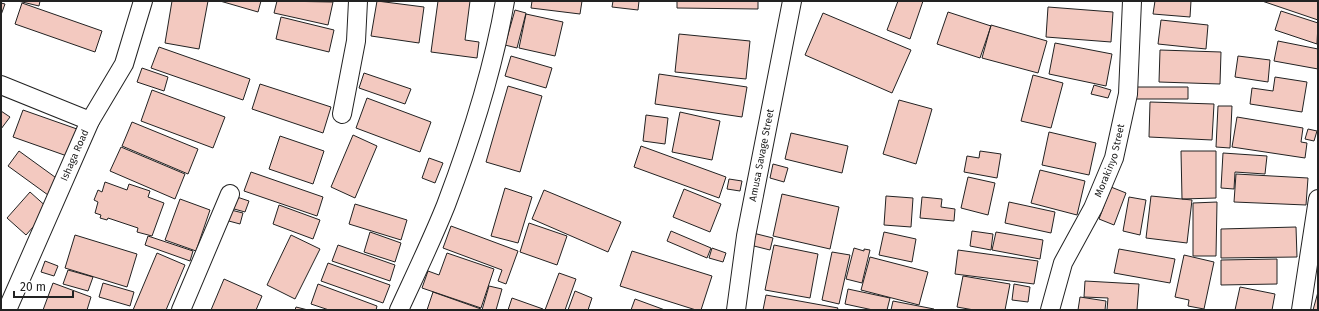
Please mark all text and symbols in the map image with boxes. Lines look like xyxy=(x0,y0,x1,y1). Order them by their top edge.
street label: Amusa Savage Street xyxy=(747,108,777,202)
street label: Morakinyo Street xyxy=(1092,122,1127,199)
street label: Ishaga Road xyxy=(58,128,92,183)
scale bar xyxy=(14,273,73,299)
text: 20 m xyxy=(20,280,46,294)

